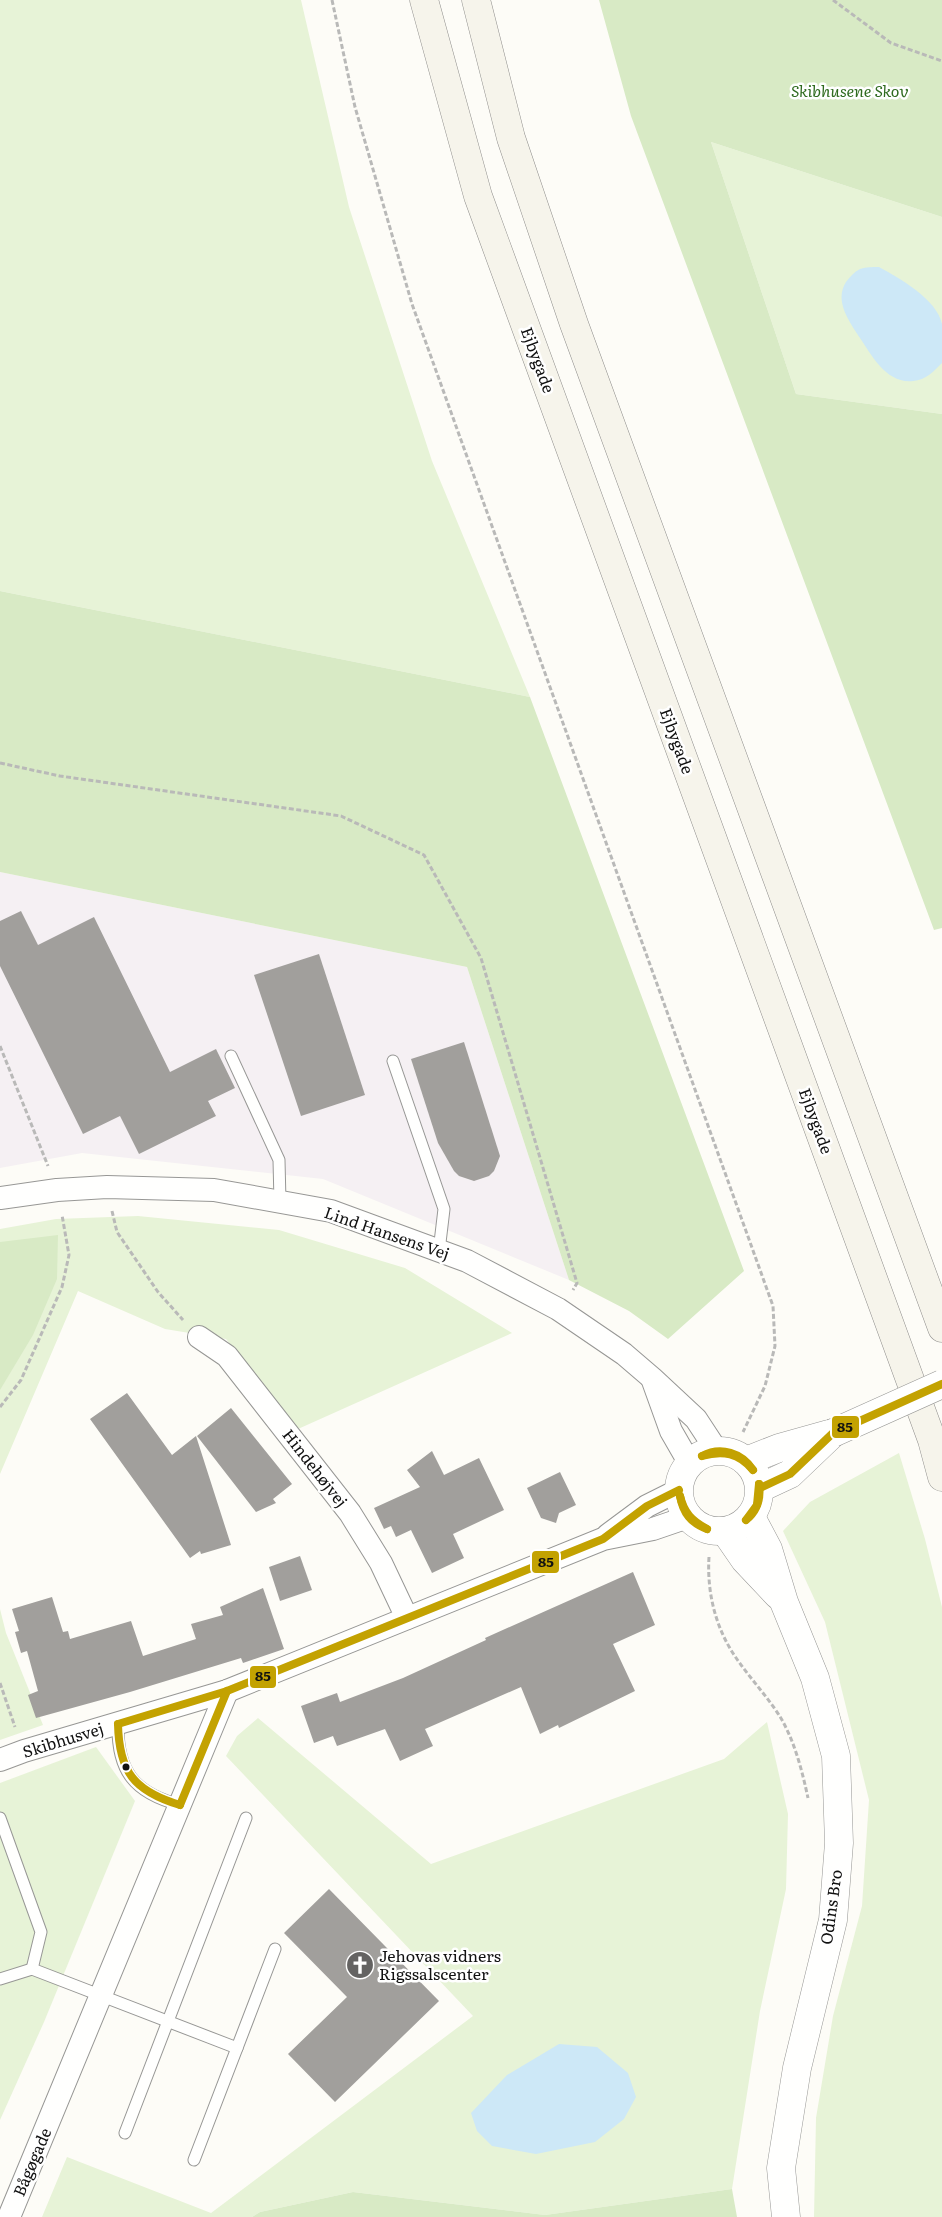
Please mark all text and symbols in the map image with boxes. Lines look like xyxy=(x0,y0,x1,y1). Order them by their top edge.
park label: Skibhusene Skov xyxy=(791,78,909,102)
street label: Ejbygade xyxy=(516,323,562,396)
street label: Ejbygade xyxy=(655,704,701,777)
street label: Ejbygade xyxy=(794,1084,840,1157)
street label: Lind Hansens Vej xyxy=(321,1199,453,1265)
line badge: 85 xyxy=(831,1415,860,1439)
text: 85 xyxy=(837,1416,853,1436)
street label: Hindehøjvej xyxy=(277,1423,354,1512)
line badge: 85 xyxy=(531,1550,560,1574)
text: 85 xyxy=(538,1551,554,1571)
line badge: 85 xyxy=(249,1665,277,1689)
text: 85 xyxy=(255,1665,271,1685)
street label: Skibhusvej xyxy=(19,1715,106,1763)
unlabelled marker xyxy=(121,1762,131,1772)
street label: Odins Bro xyxy=(813,1868,847,1946)
place label: Jehovas vidners Rigssalscenter xyxy=(379,1943,501,1985)
church icon: Jehovas vidners Rigssalscenter xyxy=(345,1950,375,1980)
street label: Bågøgade xyxy=(6,2124,56,2200)

